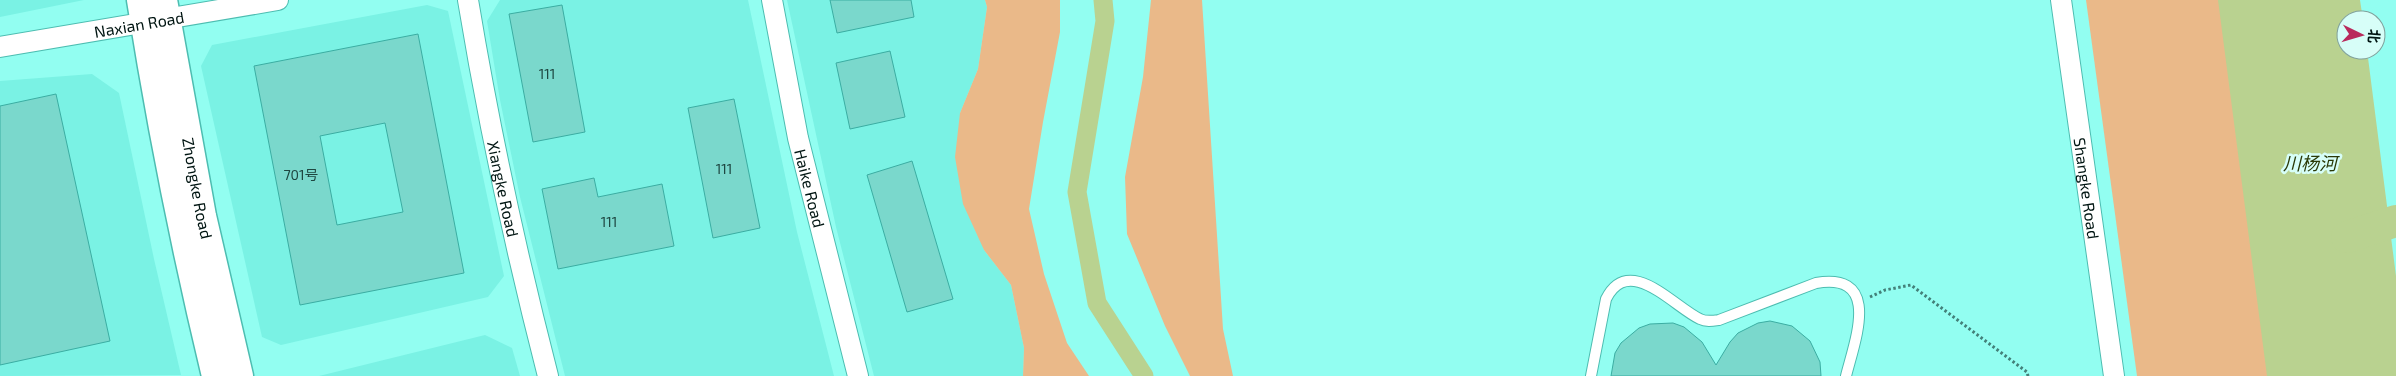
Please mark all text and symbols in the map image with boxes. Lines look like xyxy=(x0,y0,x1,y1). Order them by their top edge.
street label: Naxian Road xyxy=(93,7,185,40)
north arrow xyxy=(2336,10,2386,60)
text: 北 xyxy=(2365,28,2384,44)
house number: 111 xyxy=(539,65,555,82)
street label: Zhongke Road xyxy=(179,136,217,240)
street label: Shangke Road xyxy=(2071,136,2104,240)
street label: Xiangke Road xyxy=(485,139,524,238)
street label: Haike Road xyxy=(792,147,830,229)
water label: 川杨河 xyxy=(2283,152,2340,174)
house number: 111 xyxy=(716,160,732,177)
house number: 701号 xyxy=(283,166,319,183)
house number: 111 xyxy=(601,213,617,230)

